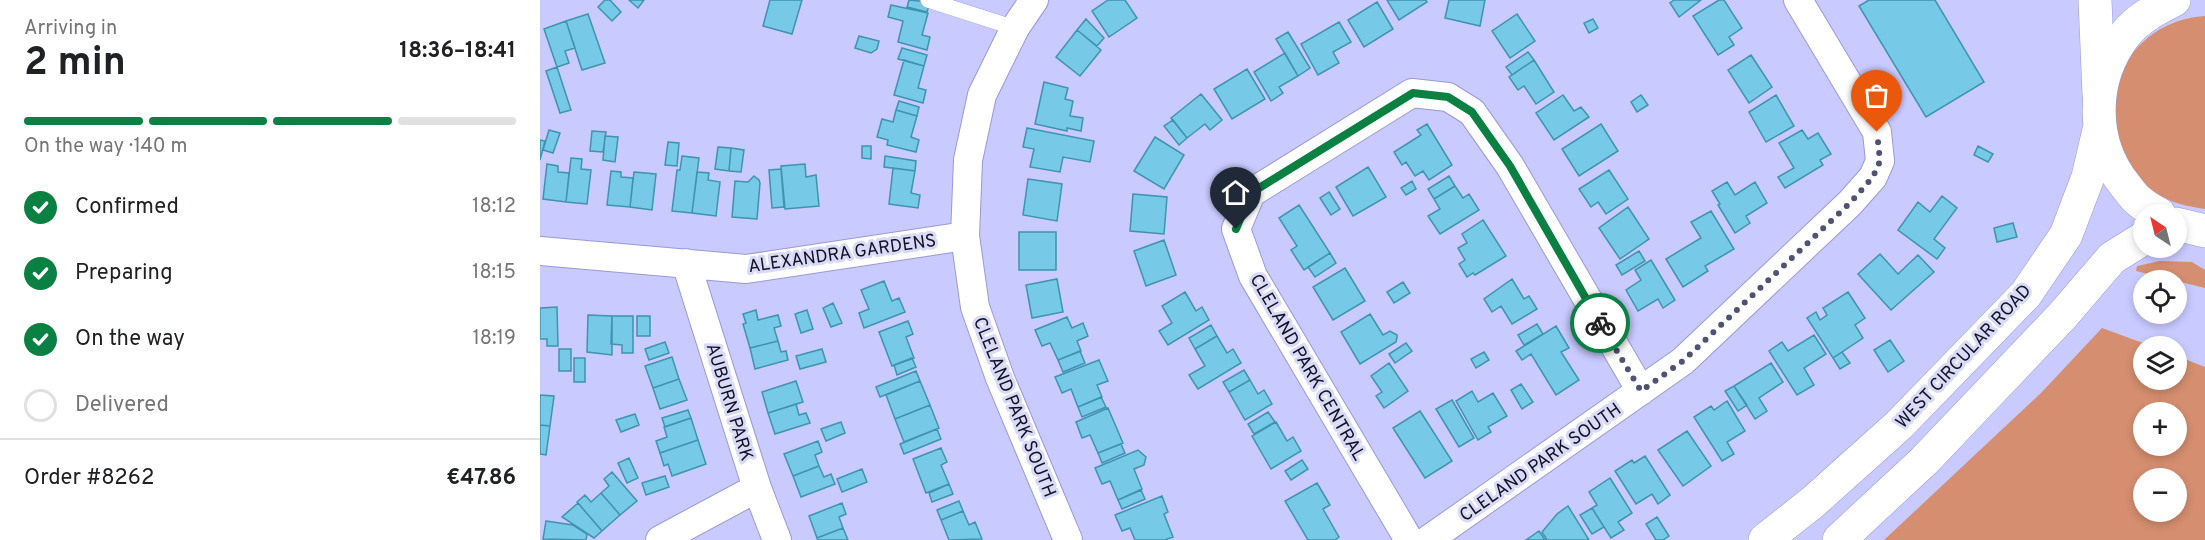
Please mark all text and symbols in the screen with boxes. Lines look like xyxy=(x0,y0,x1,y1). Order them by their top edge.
text: Arriving in xyxy=(24,16,117,42)
text: 18:36–18:41 xyxy=(399,38,516,65)
text: 2 min xyxy=(24,40,126,89)
pin xyxy=(1851,70,1902,132)
icon: bag xyxy=(1860,79,1893,112)
text: On the way · 140 m xyxy=(24,134,187,160)
pin xyxy=(1210,167,1261,229)
icon: home xyxy=(1219,176,1252,209)
icon: check xyxy=(24,191,57,224)
text: Confirmed xyxy=(75,194,179,221)
text: 18:12 xyxy=(472,194,516,220)
north arrow xyxy=(2133,204,2187,258)
map controls xyxy=(2133,204,2187,522)
street label: ALEXANDRA GARDENS xyxy=(747,230,938,279)
icon: check xyxy=(24,257,57,290)
text: Preparing xyxy=(75,260,173,287)
text: 18:15 xyxy=(472,260,516,286)
street label: CLELAND PARK CENTRAL xyxy=(1244,270,1370,465)
button: locate xyxy=(2133,270,2187,324)
street label: WEST CIRCULAR ROAD xyxy=(1891,280,2037,434)
courier xyxy=(1570,293,1630,353)
icon: bike xyxy=(1584,307,1617,340)
street label: CLELAND PARK SOUTH xyxy=(967,314,1060,501)
icon: check xyxy=(24,323,57,356)
text: On the way xyxy=(75,326,185,353)
text: 18:19 xyxy=(472,326,516,352)
button: layers xyxy=(2133,336,2187,390)
street label: AUBURN PARK xyxy=(700,341,757,464)
text: Delivered xyxy=(75,392,169,419)
street label: CLELAND PARK SOUTH xyxy=(1455,399,1626,528)
button: + xyxy=(2133,402,2187,456)
text: Order #8262 xyxy=(24,465,154,492)
text: €47.86 xyxy=(446,465,516,492)
button: − xyxy=(2133,468,2187,522)

